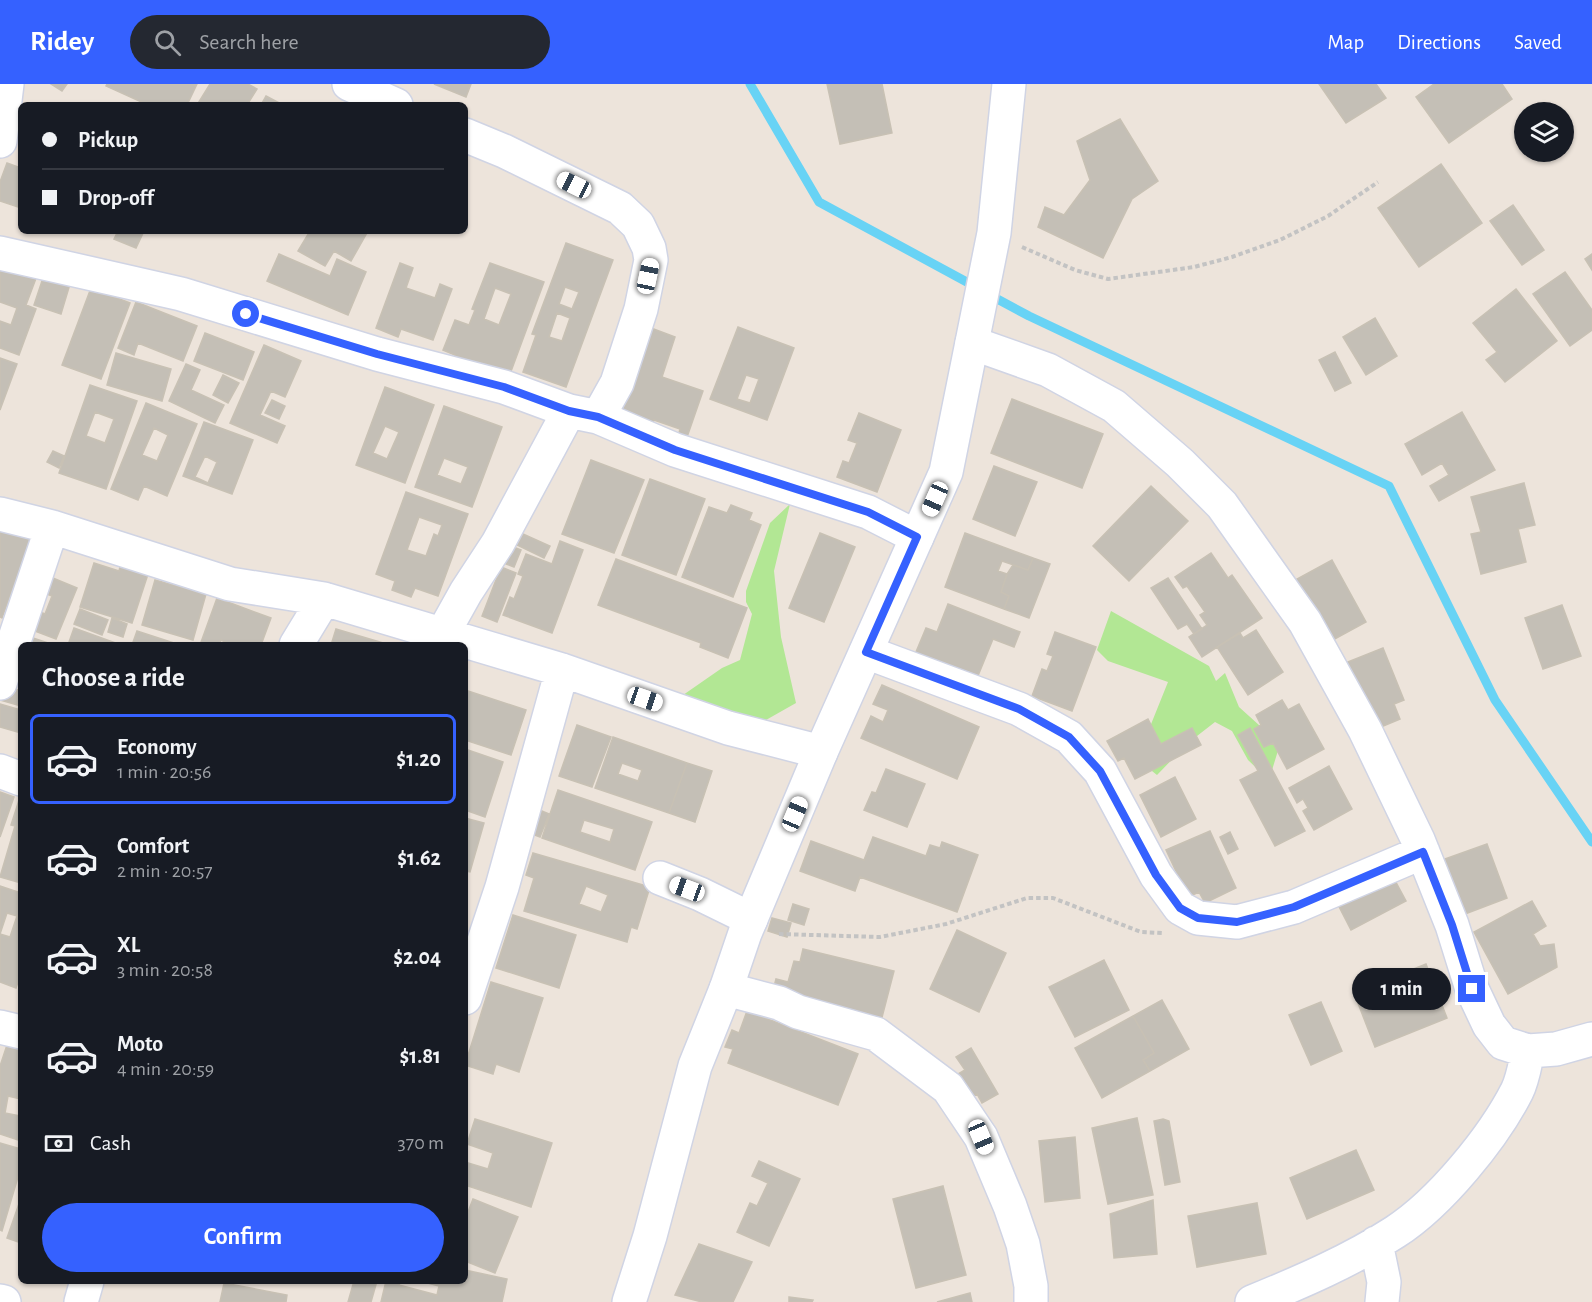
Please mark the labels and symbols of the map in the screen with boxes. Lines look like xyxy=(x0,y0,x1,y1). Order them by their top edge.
car xyxy=(554,169,594,201)
car xyxy=(635,257,661,295)
route start xyxy=(232,300,259,327)
car xyxy=(919,479,951,519)
car xyxy=(625,685,665,713)
car xyxy=(780,794,810,834)
car xyxy=(667,874,707,904)
callout: 1 min xyxy=(1352,968,1451,1010)
route end xyxy=(1458,975,1485,1002)
car xyxy=(966,1117,996,1157)

